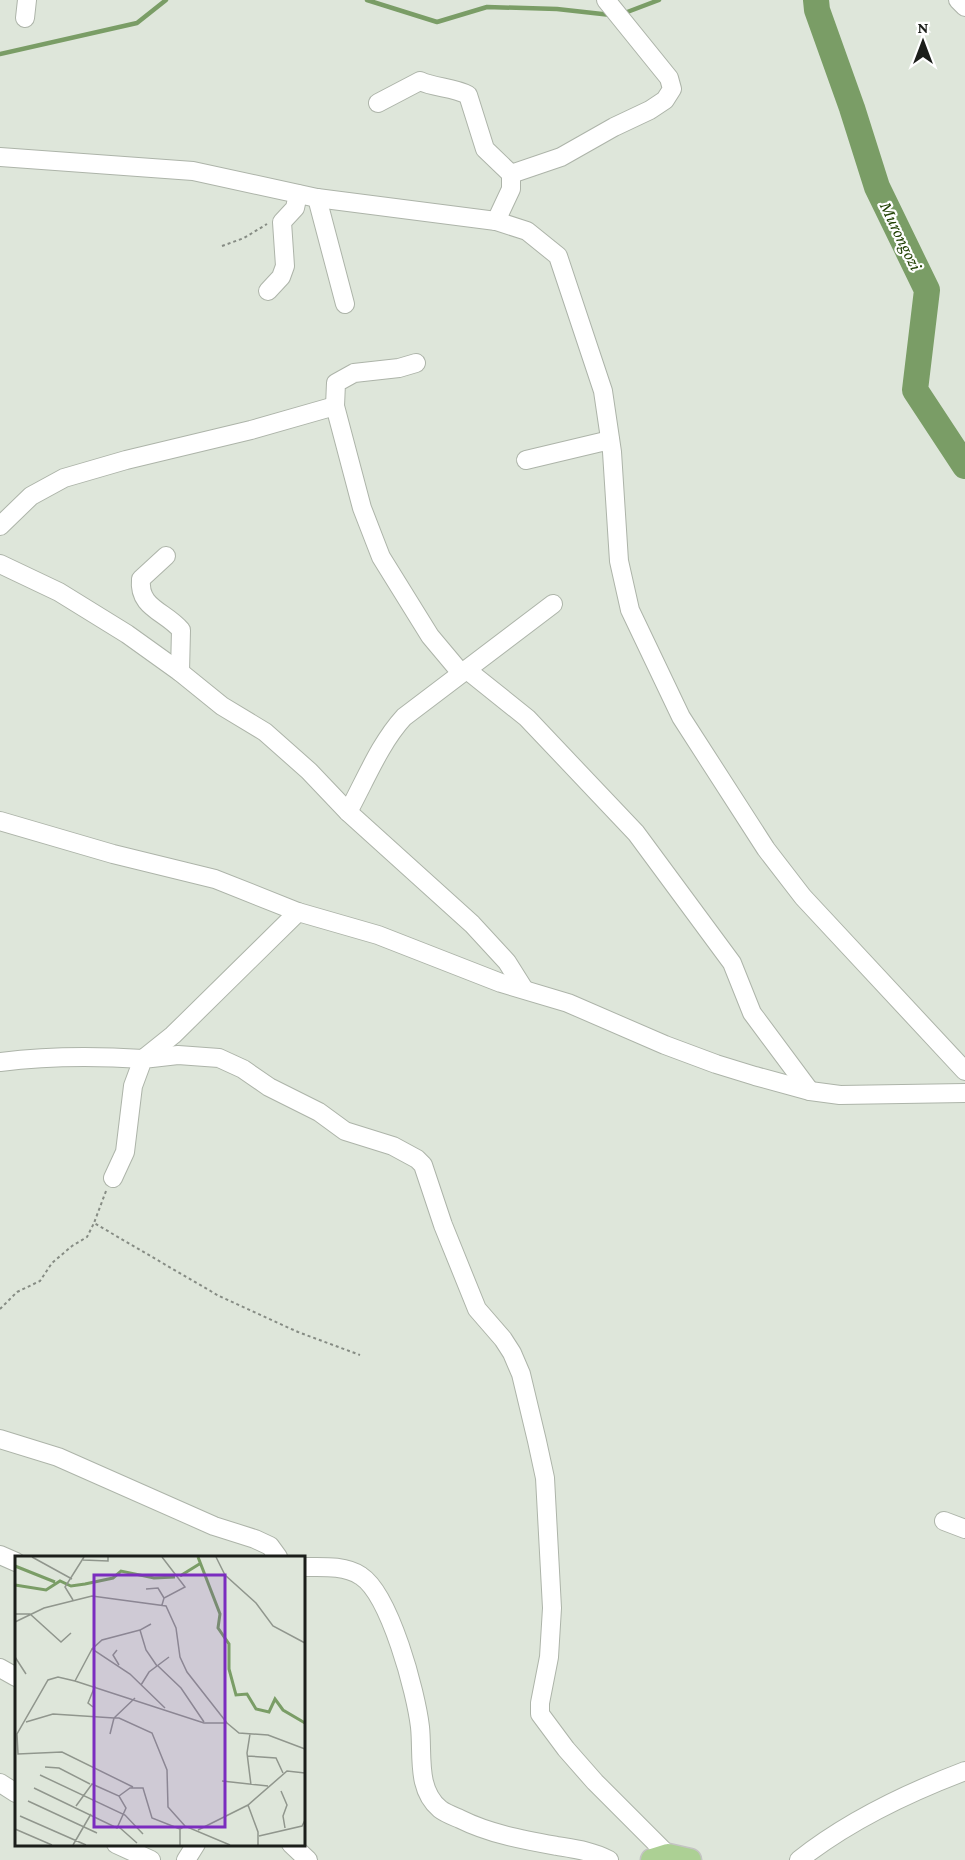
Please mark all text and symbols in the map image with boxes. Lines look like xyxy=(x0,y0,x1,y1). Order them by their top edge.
north arrow xyxy=(893,12,953,72)
text: N xyxy=(918,19,929,36)
water label: Murongozi xyxy=(875,197,926,274)
inset map xyxy=(15,1556,304,1845)

